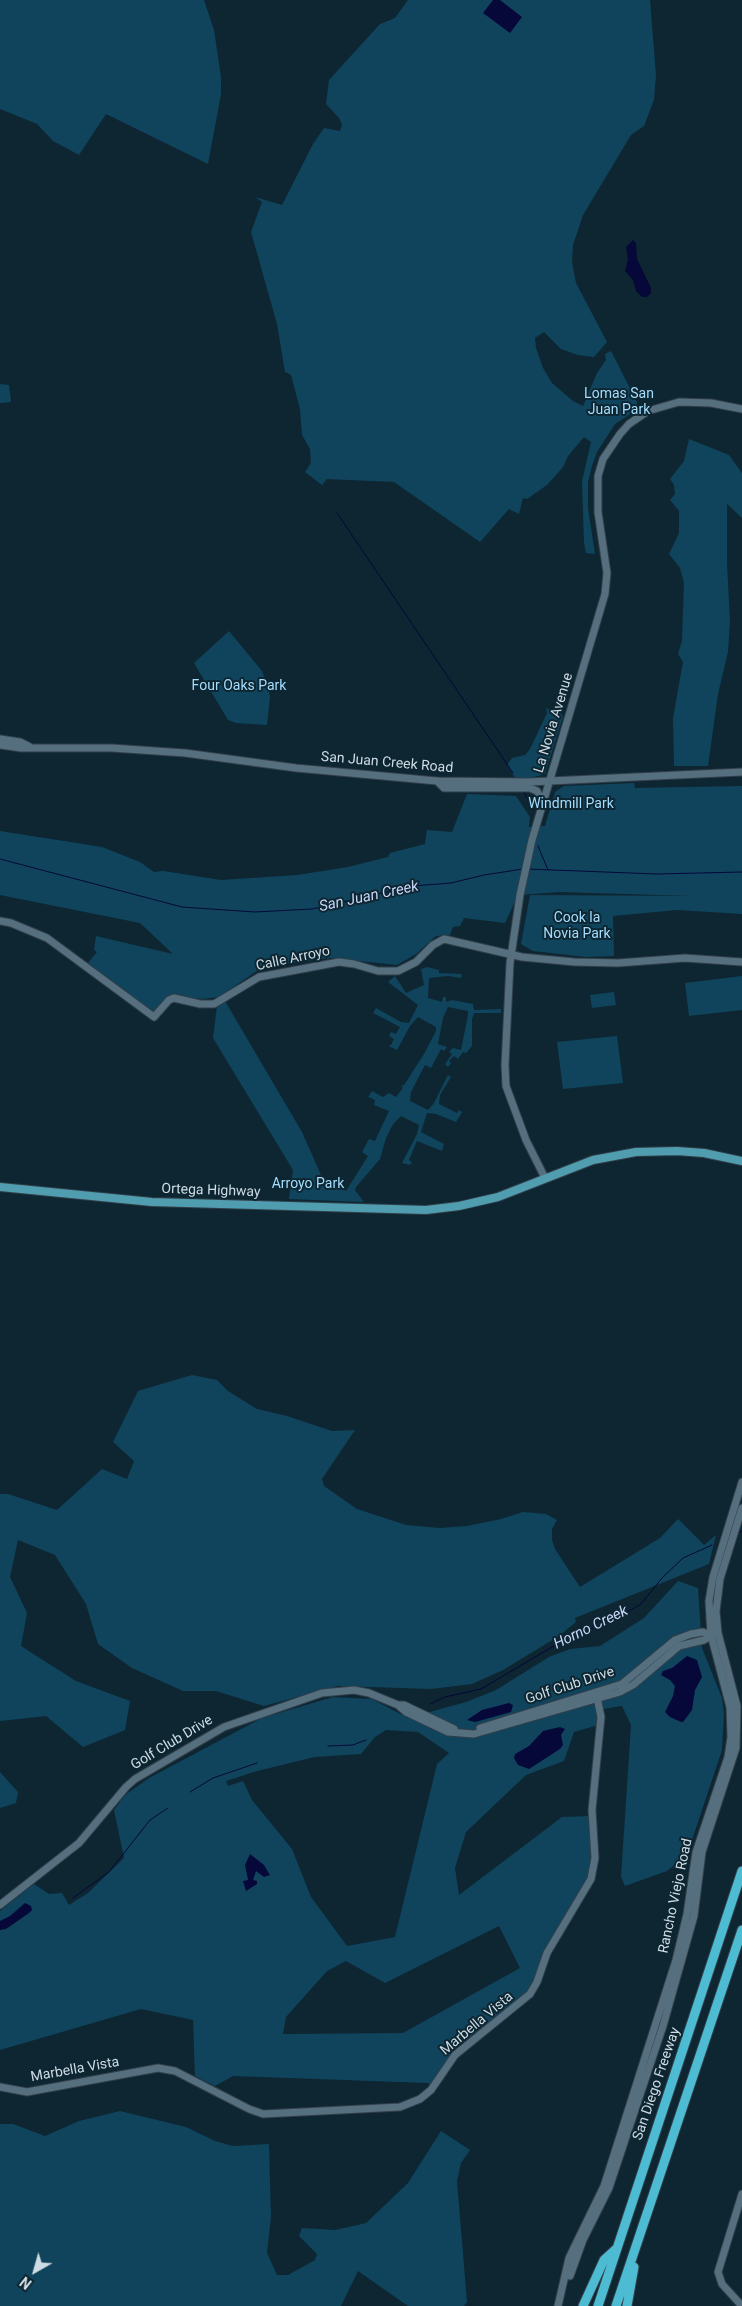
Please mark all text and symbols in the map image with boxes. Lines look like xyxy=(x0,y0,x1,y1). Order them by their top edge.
park label: Lomas San Juan Park xyxy=(584,386,654,418)
street label: La Novia Avenue xyxy=(531,671,577,775)
park label: Four Oaks Park xyxy=(192,678,286,694)
street label: San Juan Creek Road xyxy=(320,749,454,777)
park label: Windmill Park xyxy=(528,796,614,812)
water label: San Juan Creek xyxy=(318,878,420,916)
park label: Cook la Novia Park xyxy=(543,910,611,942)
street label: Calle Arroyo xyxy=(254,943,332,975)
park label: Arroyo Park xyxy=(272,1176,344,1192)
street label: Ortega Highway xyxy=(161,1181,261,1201)
water label: Horno Creek xyxy=(551,1602,631,1654)
street label: Golf Club Drive xyxy=(524,1664,616,1708)
street label: Golf Club Drive xyxy=(128,1712,216,1774)
street label: Rancho Viejo Road xyxy=(656,1837,696,1955)
street label: Marbella Vista xyxy=(437,1989,517,2059)
street label: San Diego Freeway xyxy=(630,2025,684,2143)
street label: Marbella Vista xyxy=(29,2054,121,2086)
north arrow xyxy=(10,2246,60,2296)
text: N xyxy=(17,2273,35,2292)

